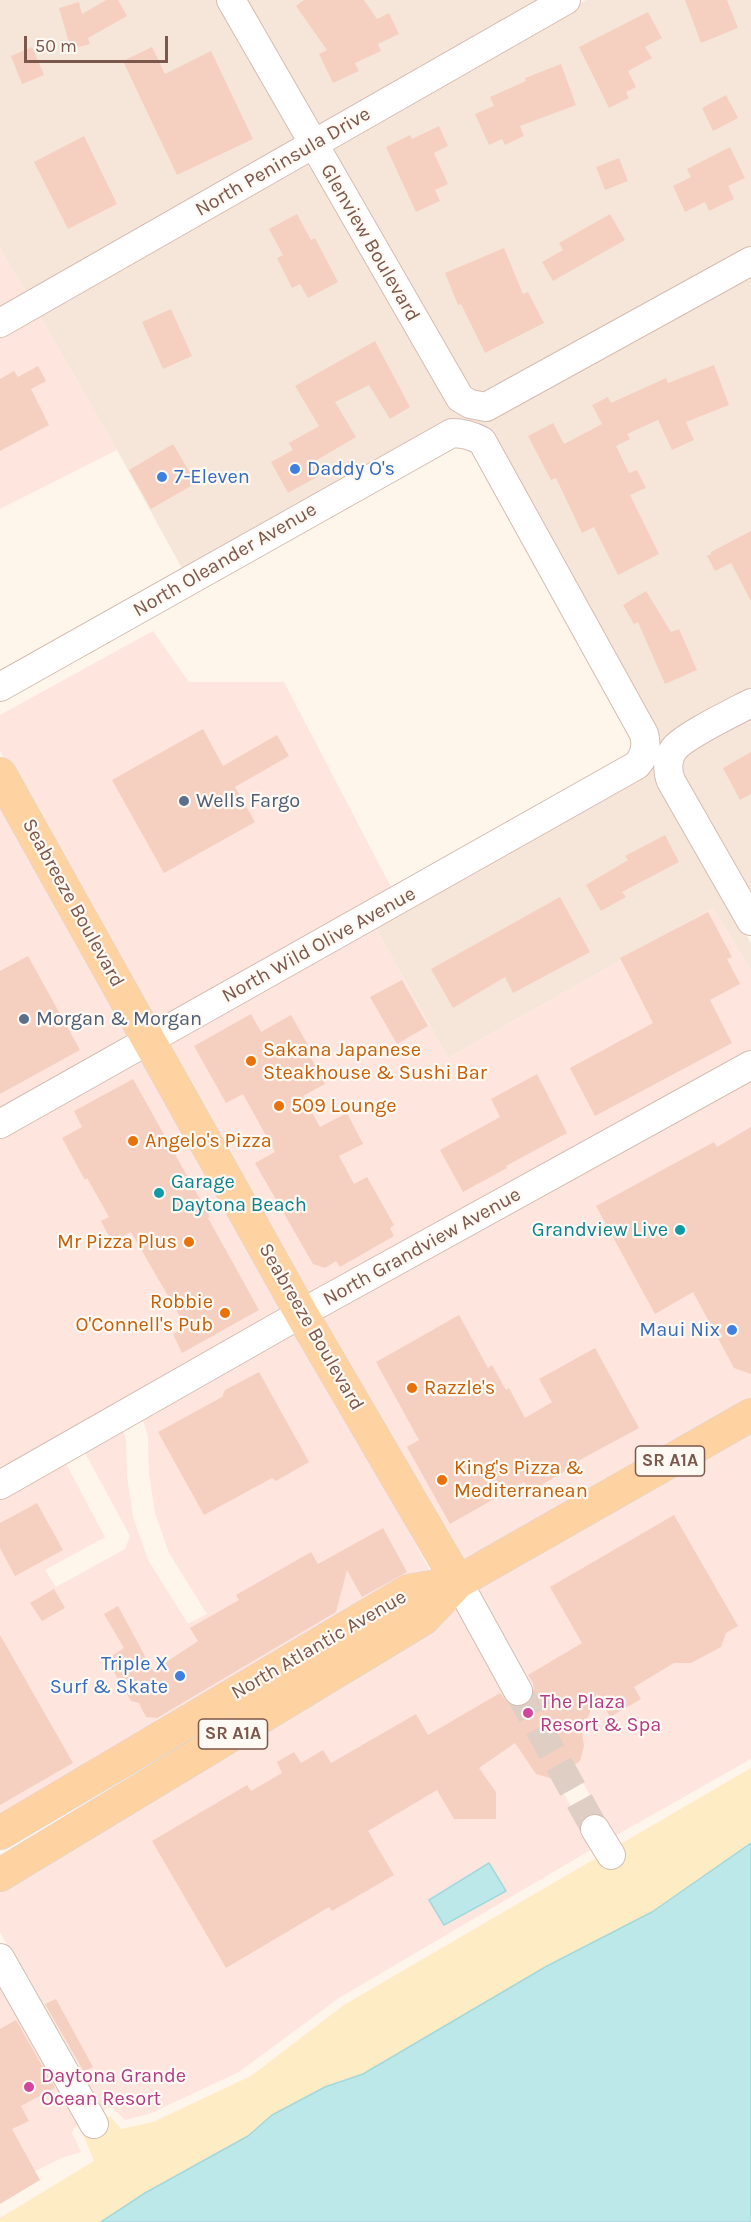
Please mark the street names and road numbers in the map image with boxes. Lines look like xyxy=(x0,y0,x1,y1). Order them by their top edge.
street label: North Peninsula Drive xyxy=(191,102,375,222)
street label: Glenview Boulevard xyxy=(315,160,425,326)
street label: North Oleander Avenue xyxy=(129,498,321,622)
street label: Seabreeze Boulevard xyxy=(17,815,129,991)
street label: North Wild Olive Avenue xyxy=(218,882,420,1008)
street label: North Grandview Avenue xyxy=(319,1183,525,1311)
street label: Seabreeze Boulevard xyxy=(253,1239,369,1415)
road number: SR A1A xyxy=(636,1446,704,1476)
street label: North Atlantic Avenue xyxy=(227,1585,411,1705)
road number: SR A1A xyxy=(198,1719,268,1749)

